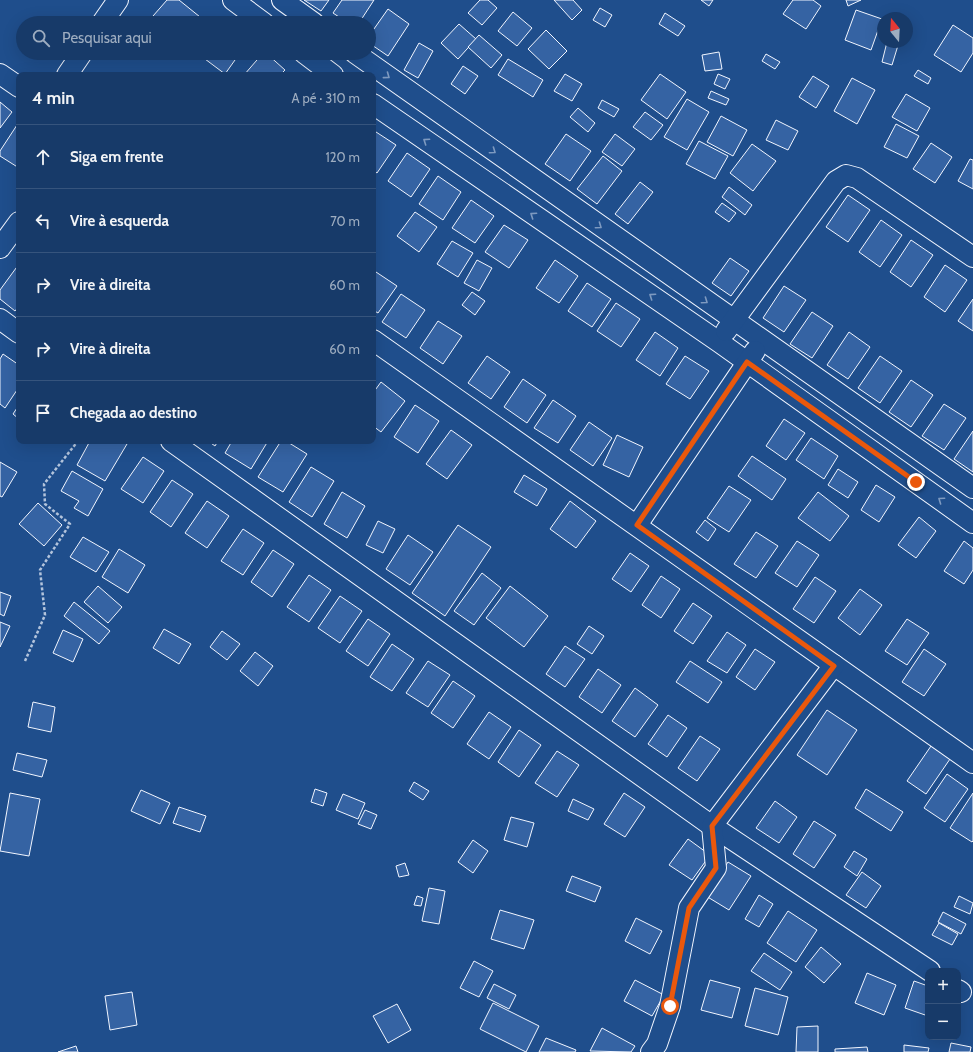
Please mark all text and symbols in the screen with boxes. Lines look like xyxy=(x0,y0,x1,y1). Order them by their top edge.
north arrow xyxy=(877,12,913,48)
search box xyxy=(16,16,376,60)
icon: search xyxy=(30,27,52,49)
text: Pesquisar aqui xyxy=(62,29,152,47)
one-way arrow xyxy=(382,71,389,78)
text: 4 min xyxy=(32,88,75,108)
text: A pé · 310 m xyxy=(292,90,360,106)
one-way arrow xyxy=(423,138,430,146)
icon: ahead xyxy=(32,146,54,168)
one-way arrow xyxy=(489,146,496,154)
text: Siga em frente xyxy=(70,148,163,166)
text: 120 m xyxy=(326,149,360,165)
icon: left xyxy=(32,210,54,232)
text: Vire à esquerda xyxy=(70,212,169,230)
one-way arrow xyxy=(531,212,538,219)
text: 70 m xyxy=(330,213,360,229)
one-way arrow xyxy=(595,221,602,229)
icon: right xyxy=(32,274,54,296)
text: Vire à direita xyxy=(70,276,151,294)
text: 60 m xyxy=(329,277,360,293)
one-way arrow xyxy=(649,293,656,301)
one-way arrow xyxy=(701,296,708,304)
icon: right xyxy=(32,338,54,360)
text: Vire à direita xyxy=(70,340,151,358)
text: 60 m xyxy=(329,341,360,357)
icon: arrive xyxy=(32,402,54,424)
text: Chegada ao destino xyxy=(70,404,197,422)
route end xyxy=(907,473,925,491)
one-way arrow xyxy=(938,497,945,505)
map controls xyxy=(925,968,961,1040)
button: + xyxy=(925,968,961,1004)
route start xyxy=(661,997,679,1015)
button: − xyxy=(925,1004,961,1040)

